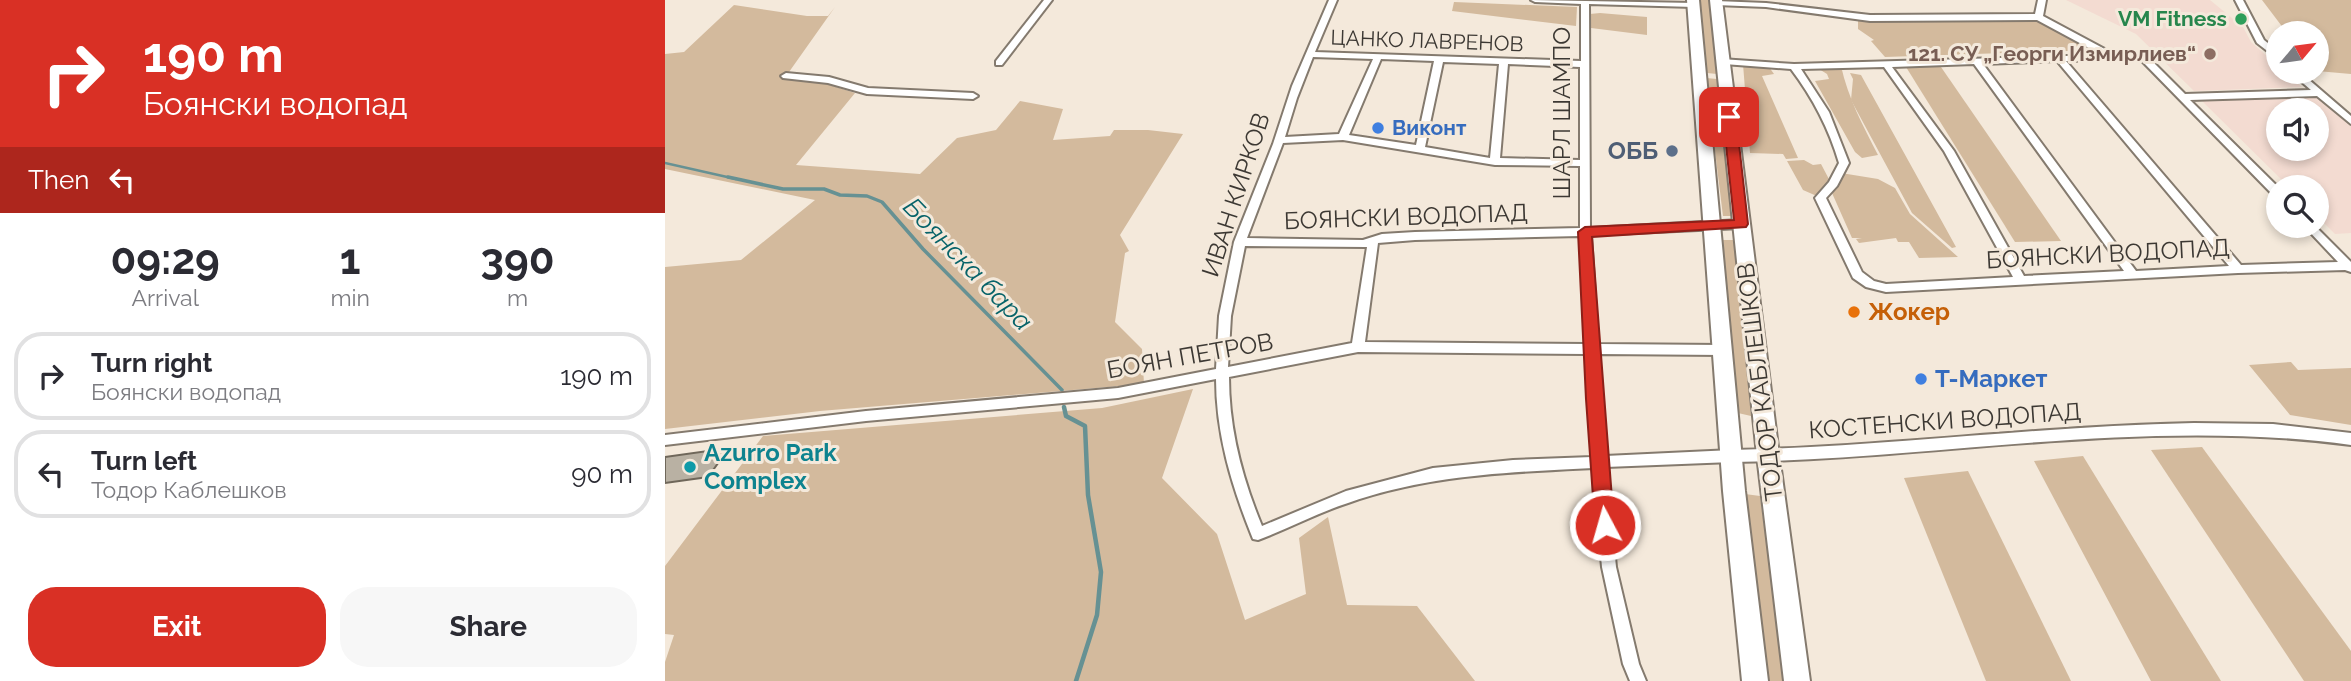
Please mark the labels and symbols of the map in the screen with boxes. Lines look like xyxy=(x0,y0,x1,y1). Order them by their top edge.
place label: VM Fitness xyxy=(2118,6,2227,31)
marker: VM Fitness xyxy=(2233,11,2249,27)
north arrow xyxy=(2266,21,2329,84)
street label: ЦАНКО ЛАВРЕНОВ xyxy=(1330,25,1524,56)
street label: ШАРЛ ШАМПО xyxy=(1547,27,1576,199)
place label: 121. СУ „Георги Измирлиев“ xyxy=(1908,41,2196,66)
marker: 121. СУ „Георги Измирлиев“ xyxy=(2202,46,2218,62)
pin xyxy=(1699,87,1759,147)
street label: ИВАН КИРКОВ xyxy=(1195,109,1276,280)
place label: Виконт xyxy=(1392,115,1467,140)
marker: Виконт xyxy=(1370,120,1386,136)
place label: ОББ xyxy=(1608,136,1658,165)
marker: ОББ xyxy=(1664,143,1680,159)
water label: Боянска бара xyxy=(897,192,1039,336)
street label: БОЯНСКИ ВОДОПАД xyxy=(1284,198,1528,235)
street label: БОЯНСКИ ВОДОПАД xyxy=(1985,233,2231,274)
street label: ТОДОР КАБЛЕШКОВ xyxy=(1731,262,1788,503)
place label: Жокер xyxy=(1868,297,1950,326)
marker: Жокер xyxy=(1846,304,1862,320)
street label: БОЯН ПЕТРОВ xyxy=(1105,327,1275,384)
place label: Т-Маркет xyxy=(1935,364,2048,393)
marker: Т-Маркет xyxy=(1913,371,1929,387)
street label: КОСТЕНСКИ ВОДОПАД xyxy=(1808,397,2082,444)
place label: Azurro Park Complex xyxy=(704,438,837,495)
marker: Azurro Park Complex xyxy=(682,459,698,475)
position arrow xyxy=(1568,488,1642,562)

